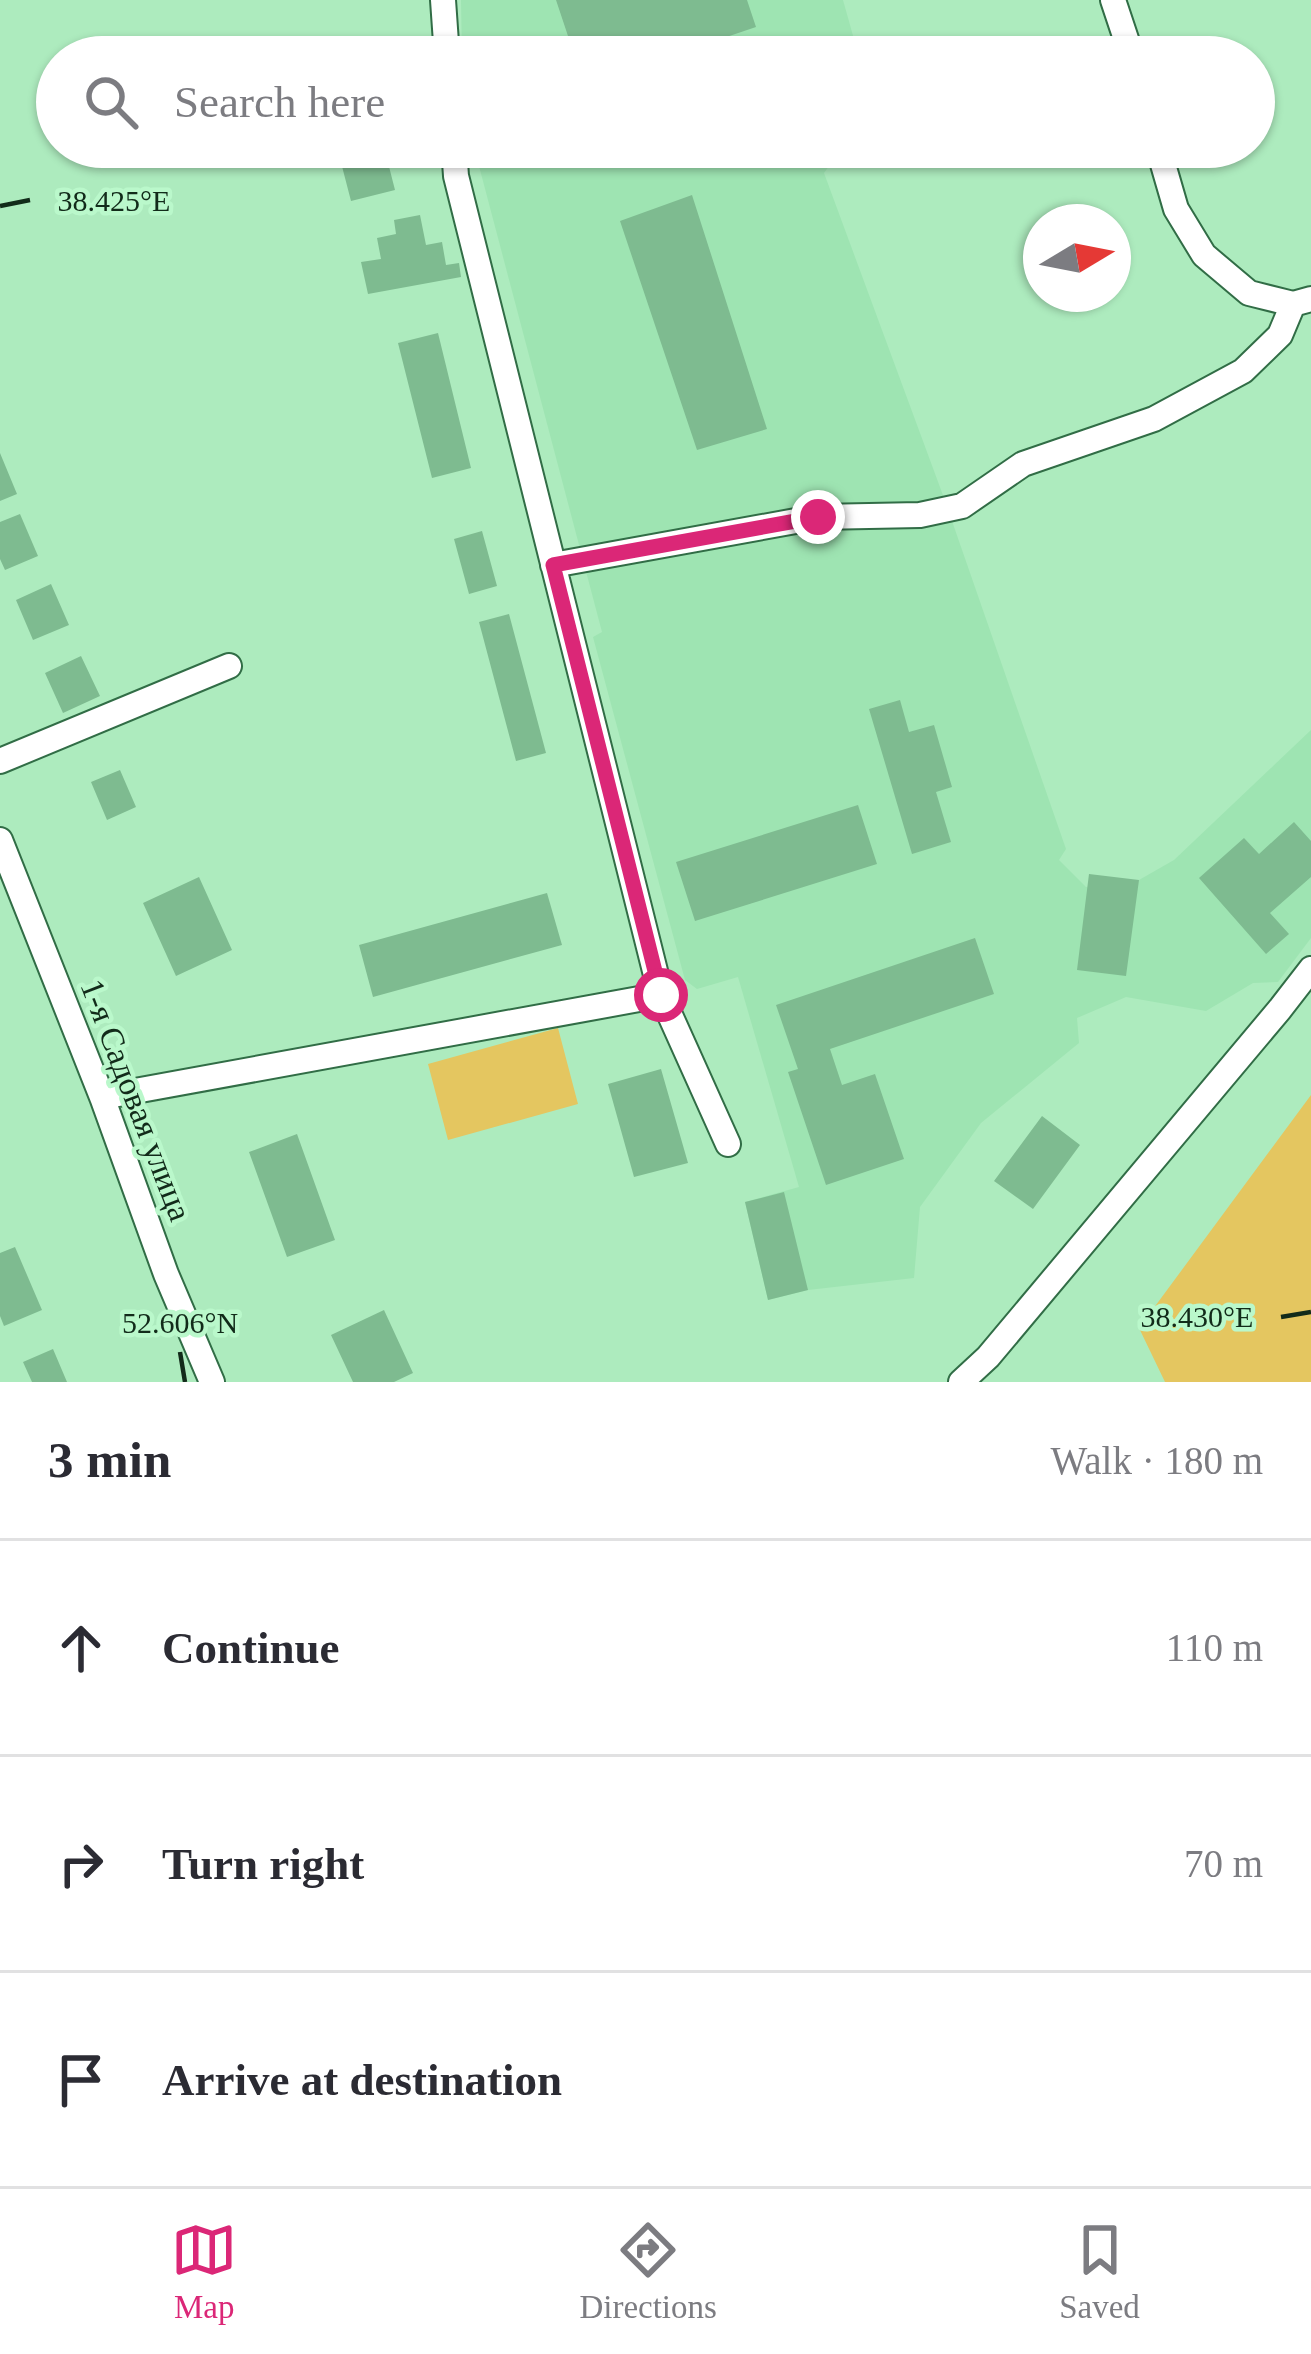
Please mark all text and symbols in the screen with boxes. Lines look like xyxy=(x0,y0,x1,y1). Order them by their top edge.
search box xyxy=(36,36,1275,168)
icon: search xyxy=(78,69,144,135)
text: Search here xyxy=(174,77,385,127)
text: 38.425°E xyxy=(58,184,170,217)
north arrow xyxy=(1023,204,1131,312)
route end xyxy=(791,490,845,544)
route start xyxy=(634,968,688,1022)
street label: 1-я Садовая улица xyxy=(73,974,199,1226)
text: 38.430°E xyxy=(1141,1300,1253,1333)
text: 52.606°N xyxy=(122,1306,238,1339)
text: 3 min xyxy=(48,1432,171,1488)
text: Walk · 180 m xyxy=(1051,1439,1263,1482)
icon: ahead xyxy=(48,1615,114,1681)
text: Continue xyxy=(162,1623,340,1673)
text: 110 m xyxy=(1166,1626,1263,1669)
icon: right xyxy=(48,1831,114,1897)
text: Turn right xyxy=(162,1839,364,1889)
text: 70 m xyxy=(1184,1842,1263,1885)
icon: arrive xyxy=(48,2047,114,2113)
text: Arrive at destination xyxy=(162,2055,562,2105)
tab: Map xyxy=(171,2217,237,2326)
tab: Directions xyxy=(579,2217,717,2326)
tab: Saved xyxy=(1059,2217,1140,2326)

